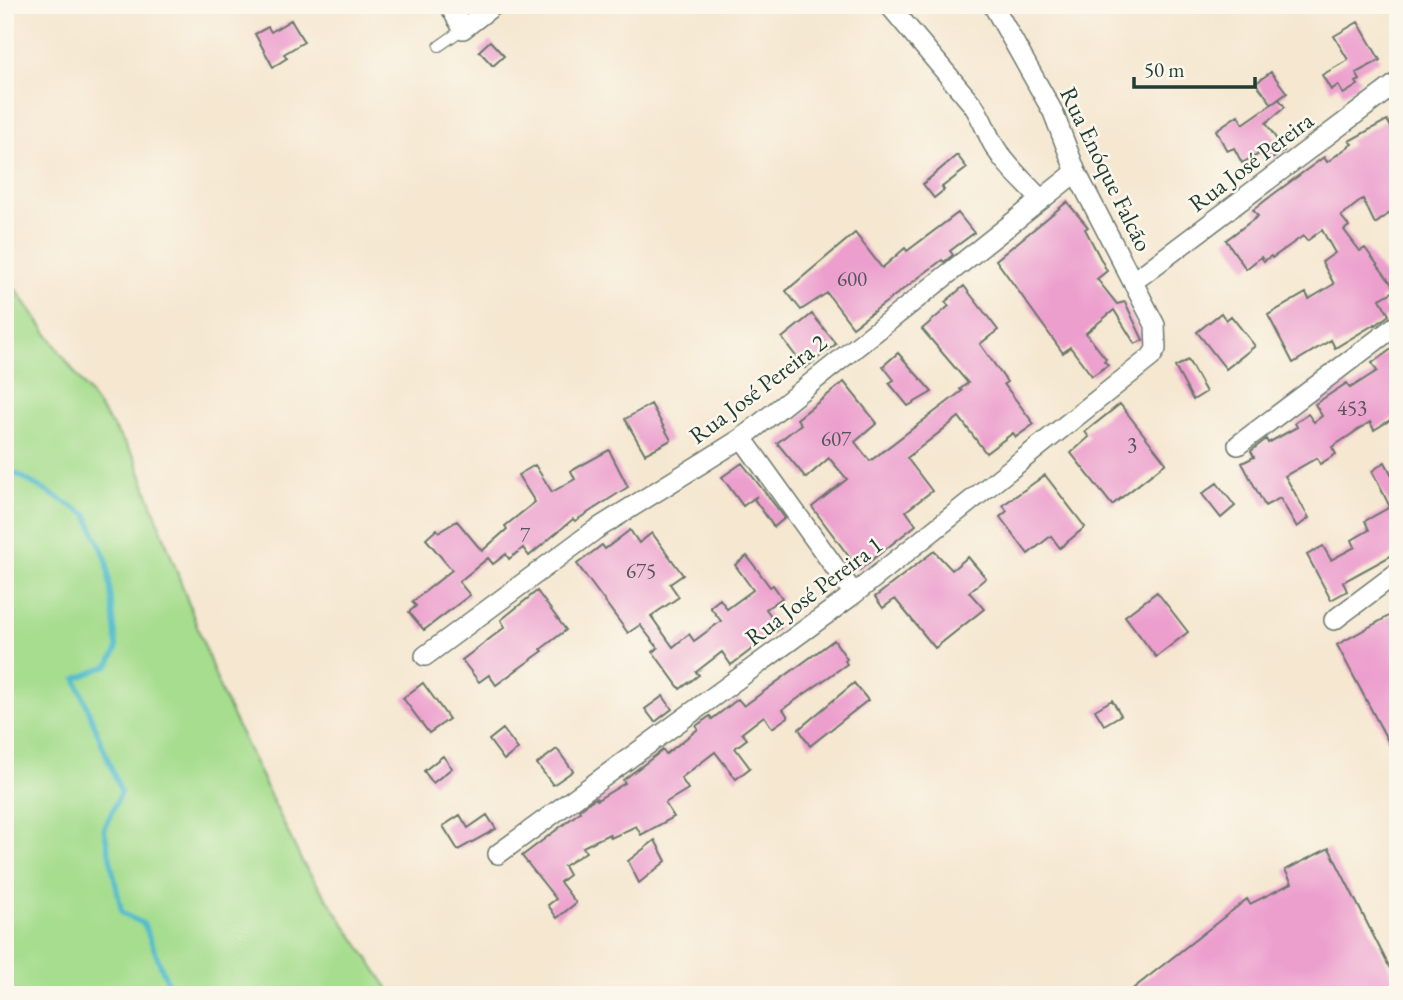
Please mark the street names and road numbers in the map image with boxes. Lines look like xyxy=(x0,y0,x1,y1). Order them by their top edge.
street label: Rua Enóque Falcão xyxy=(1053,81,1160,256)
street label: Rua José Pereira xyxy=(1182,104,1320,219)
street label: Rua José Pereira 2 xyxy=(683,326,833,451)
street label: Rua José Pereira 1 xyxy=(739,529,889,653)

